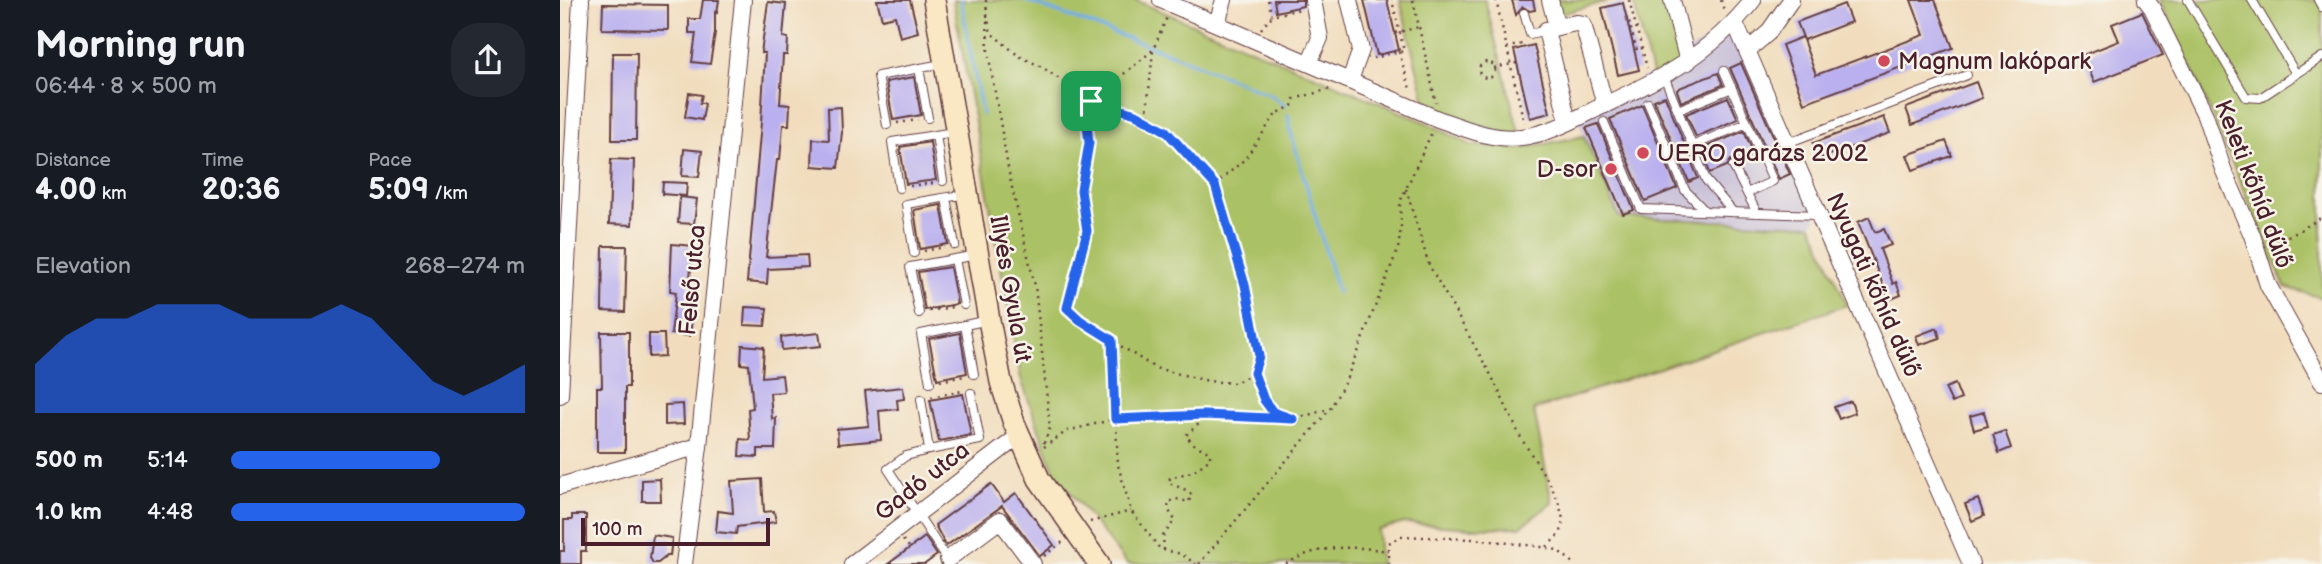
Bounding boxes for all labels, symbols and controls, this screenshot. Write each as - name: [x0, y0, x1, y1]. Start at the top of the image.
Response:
- text: Morning run: [35, 23, 246, 68]
- button: share: [451, 23, 525, 97]
- place label: Magnum lakópark: [1898, 47, 2091, 76]
- marker: Magnum lakópark: [1876, 53, 1892, 69]
- pin: [1061, 71, 1121, 131]
- text: 06:44 · 8 × 500 m: [35, 72, 217, 100]
- icon: arrive: [1072, 82, 1110, 120]
- street label: Keleti kőhíd dűlő: [2208, 96, 2299, 273]
- place label: UERO garázs 2002: [1657, 139, 1868, 168]
- marker: UERO garázs 2002: [1635, 145, 1651, 161]
- text: Distance: [35, 149, 111, 172]
- text: Time: [202, 149, 244, 172]
- text: Pace: [368, 149, 412, 172]
- place label: D-sor: [1537, 155, 1597, 184]
- marker: D-sor: [1603, 161, 1619, 177]
- text: 4.00: [35, 172, 97, 208]
- text: 20:36: [202, 172, 281, 208]
- text: 5:09: [368, 172, 429, 208]
- text: km: [97, 182, 127, 205]
- text: /km: [429, 182, 468, 205]
- street label: Nyugati kőhíd dűlő: [1820, 188, 1927, 382]
- street label: Illyés Gyula út: [983, 213, 1038, 366]
- street label: Felső utca: [673, 223, 712, 337]
- text: Elevation: [35, 252, 131, 280]
- text: 268–274 m: [405, 252, 525, 280]
- street label: Gadó utca: [869, 436, 975, 527]
- text: 500 m: [35, 446, 103, 474]
- text: 5:14: [147, 446, 188, 474]
- text: 1.0 km: [35, 498, 102, 526]
- text: 4:48: [147, 498, 193, 526]
- scale bar: [581, 515, 770, 547]
- text: 100 m: [592, 518, 643, 541]

